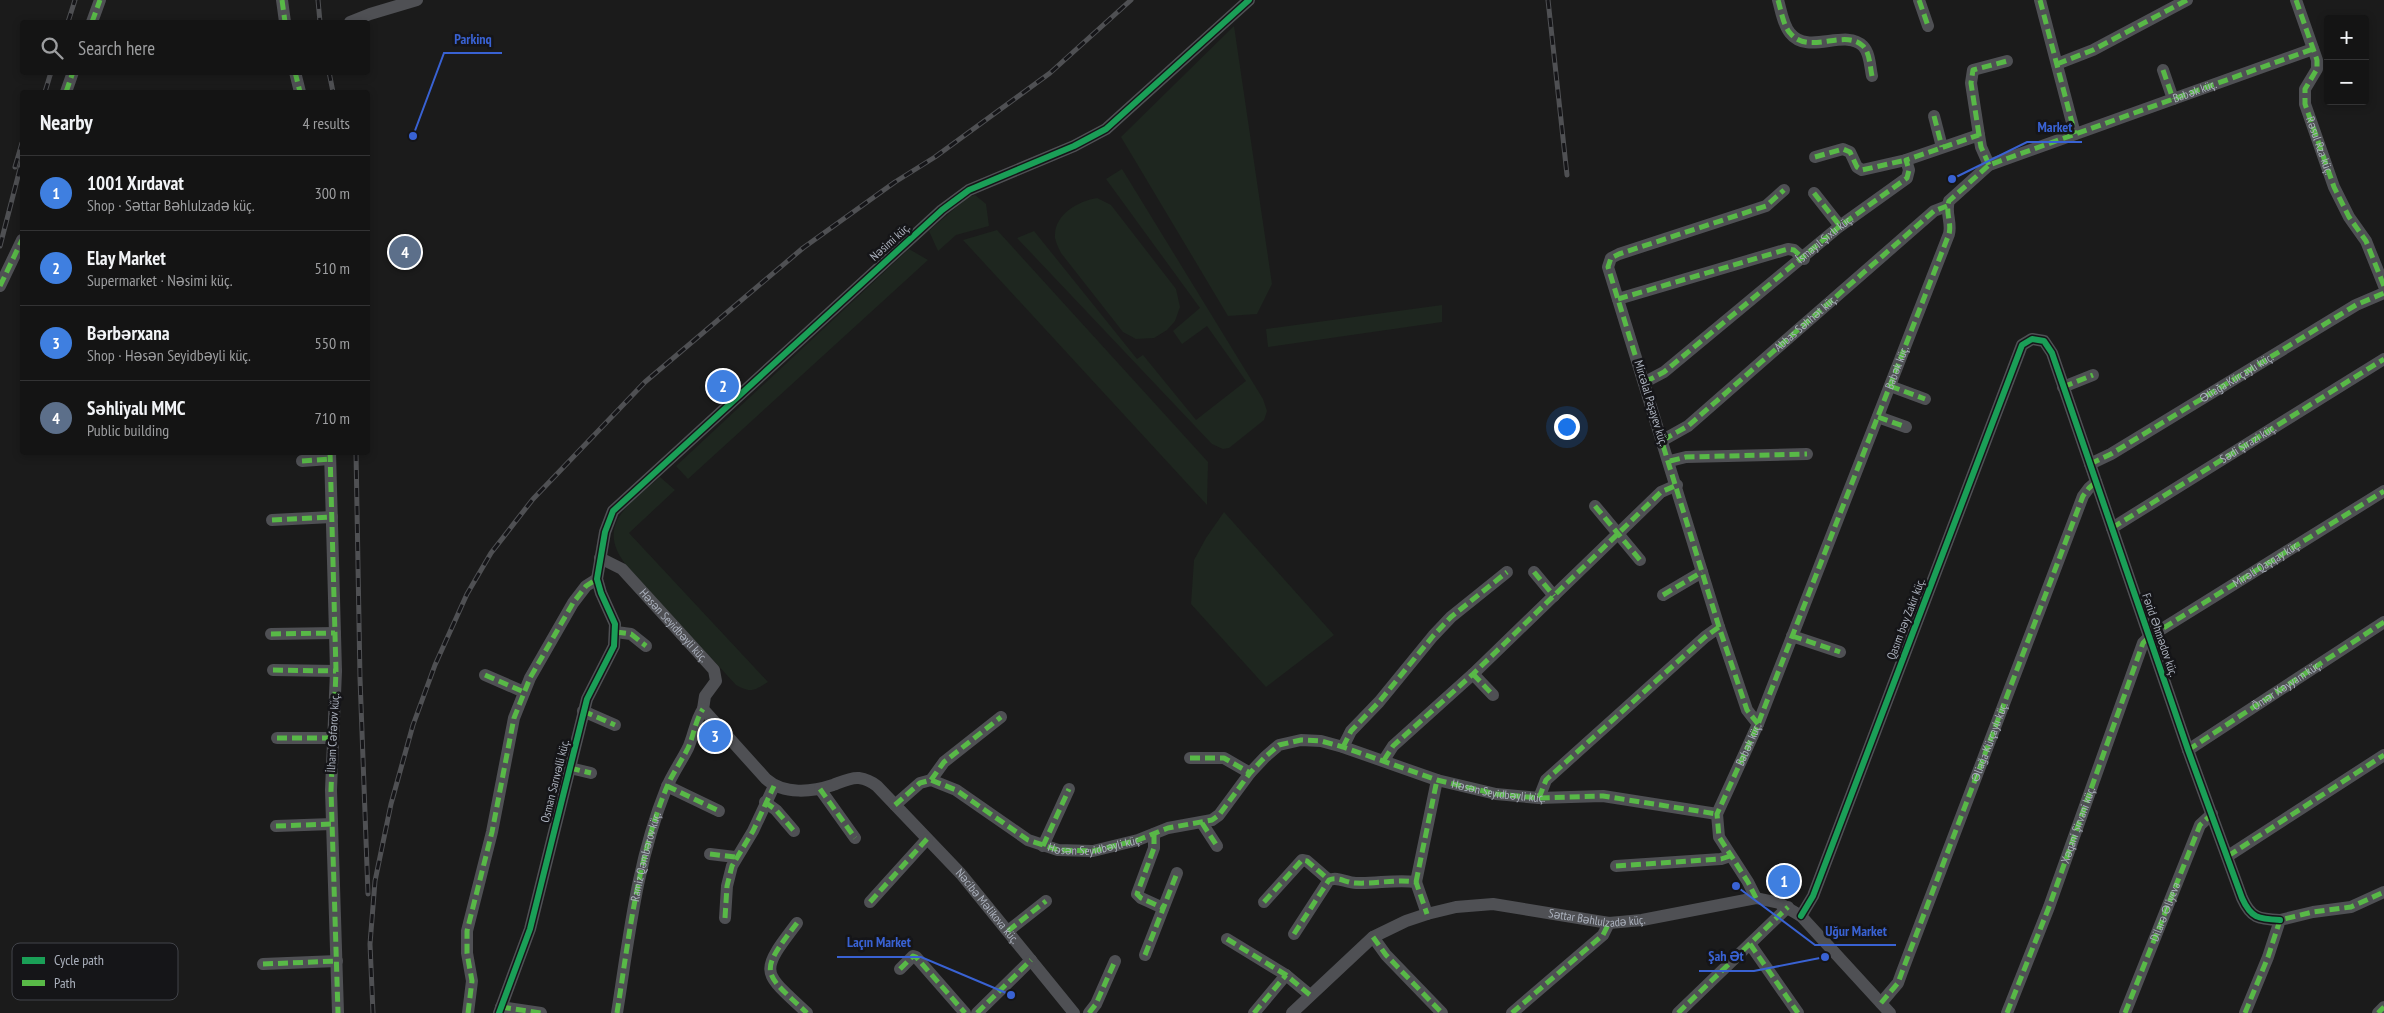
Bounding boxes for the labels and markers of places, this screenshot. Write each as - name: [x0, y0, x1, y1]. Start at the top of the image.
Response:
- callout: Parkinq: [444, 24, 502, 53]
- callout: Market: [2027, 113, 2082, 142]
- pin: 4: [389, 233, 421, 271]
- pin: 2: [707, 367, 739, 405]
- pin: 3: [699, 717, 731, 755]
- pin: 1: [1768, 862, 1800, 900]
- callout: Uğur Market: [1815, 916, 1896, 945]
- callout: Laçın Market: [837, 928, 921, 957]
- callout: Şah Ət: [1699, 942, 1754, 971]

